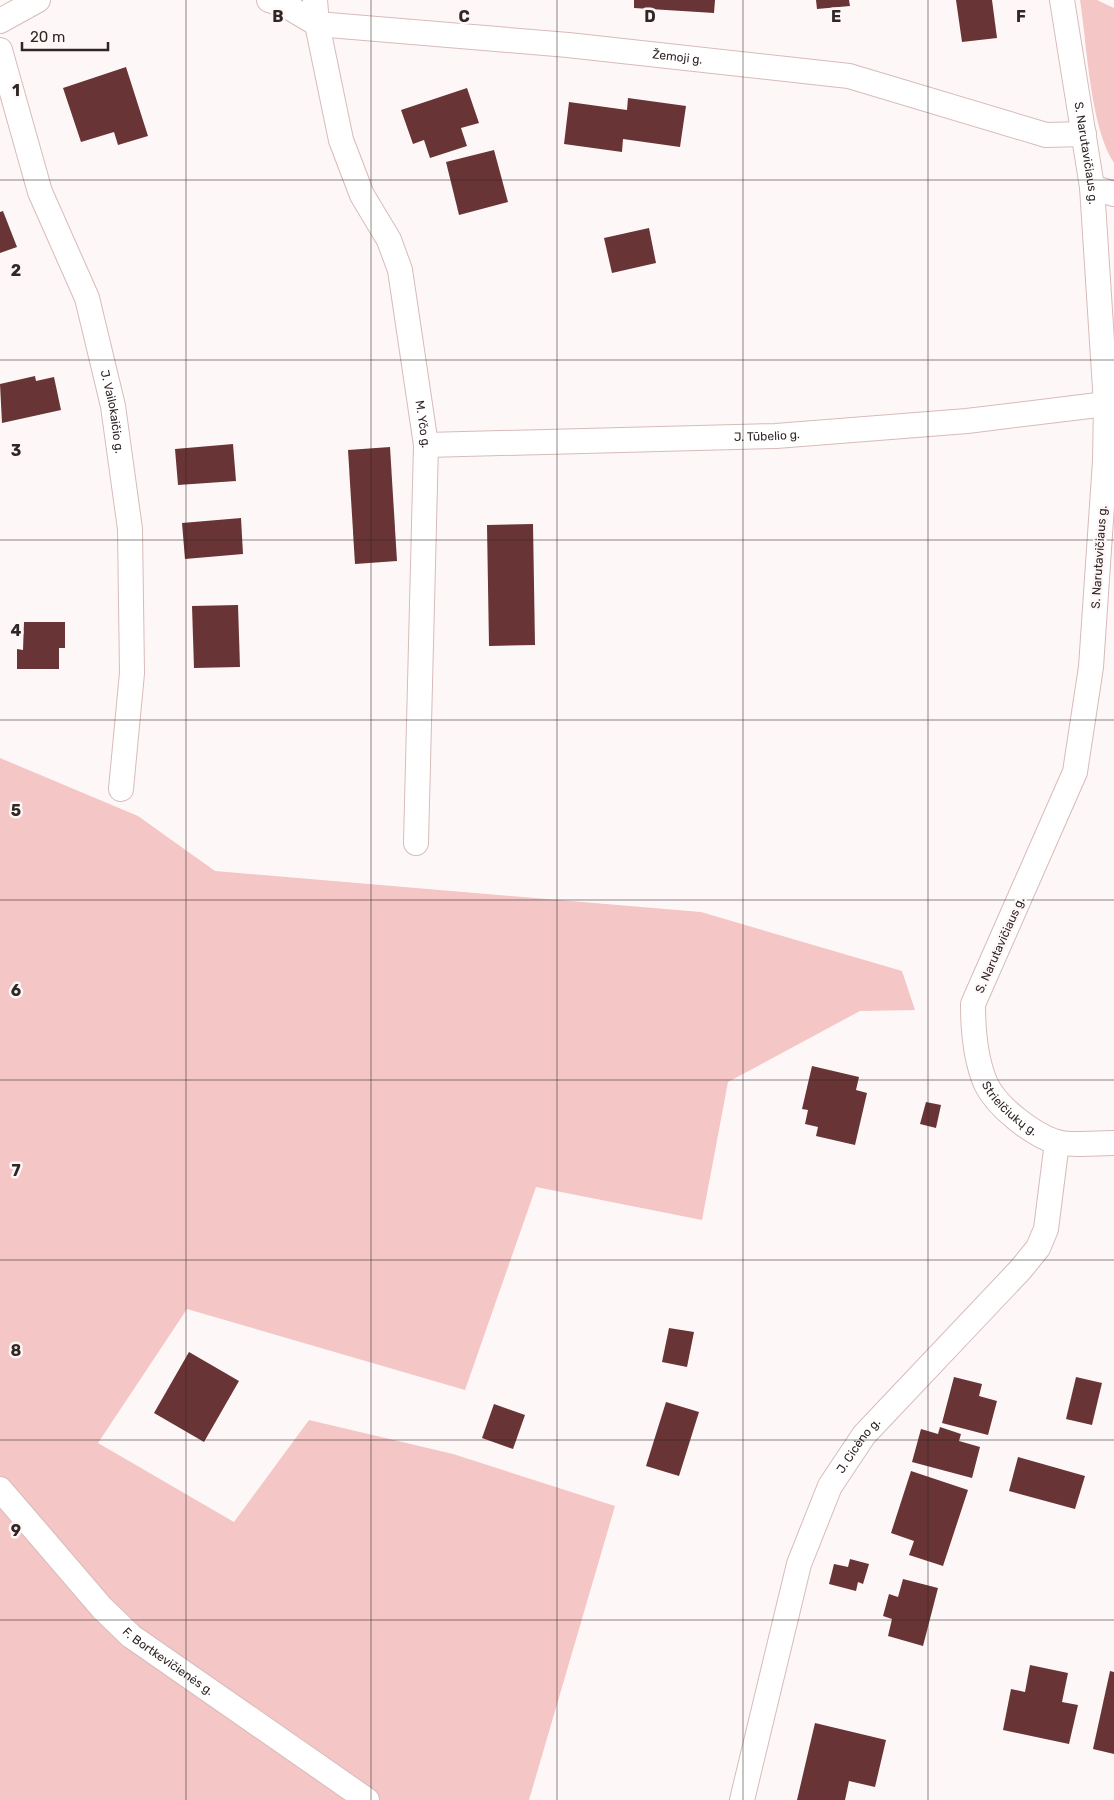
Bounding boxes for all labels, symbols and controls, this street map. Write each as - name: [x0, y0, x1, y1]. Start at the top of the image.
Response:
- text: B: [272, 7, 284, 26]
- text: C: [458, 7, 470, 26]
- text: D: [644, 7, 656, 26]
- text: E: [831, 7, 841, 26]
- text: F: [1016, 7, 1026, 26]
- scale bar: [22, 20, 109, 52]
- text: 20 m: [30, 28, 65, 46]
- street label: Žemoji g.: [652, 47, 703, 67]
- text: 1: [12, 81, 20, 100]
- street label: S. Narutavičiaus g.: [1071, 101, 1100, 205]
- text: 2: [11, 261, 21, 280]
- street label: J. Vailokaičio g.: [98, 368, 126, 454]
- street label: M. Yčo g.: [412, 399, 433, 449]
- street label: J. Tūbelio g.: [734, 427, 800, 444]
- text: 3: [11, 441, 21, 460]
- street label: S. Narutavičiaus g.: [1088, 505, 1110, 609]
- text: 4: [11, 621, 22, 640]
- text: 5: [11, 801, 21, 820]
- street label: S. Narutavičiaus g.: [973, 895, 1027, 995]
- text: 6: [11, 981, 21, 1000]
- street label: Strielčiukų g.: [979, 1079, 1040, 1139]
- text: 7: [11, 1161, 21, 1180]
- text: 8: [11, 1341, 22, 1360]
- street label: J. Cicėno g.: [833, 1415, 883, 1476]
- text: 9: [11, 1521, 21, 1540]
- street label: F. Bortkevičienės g.: [120, 1625, 216, 1698]

